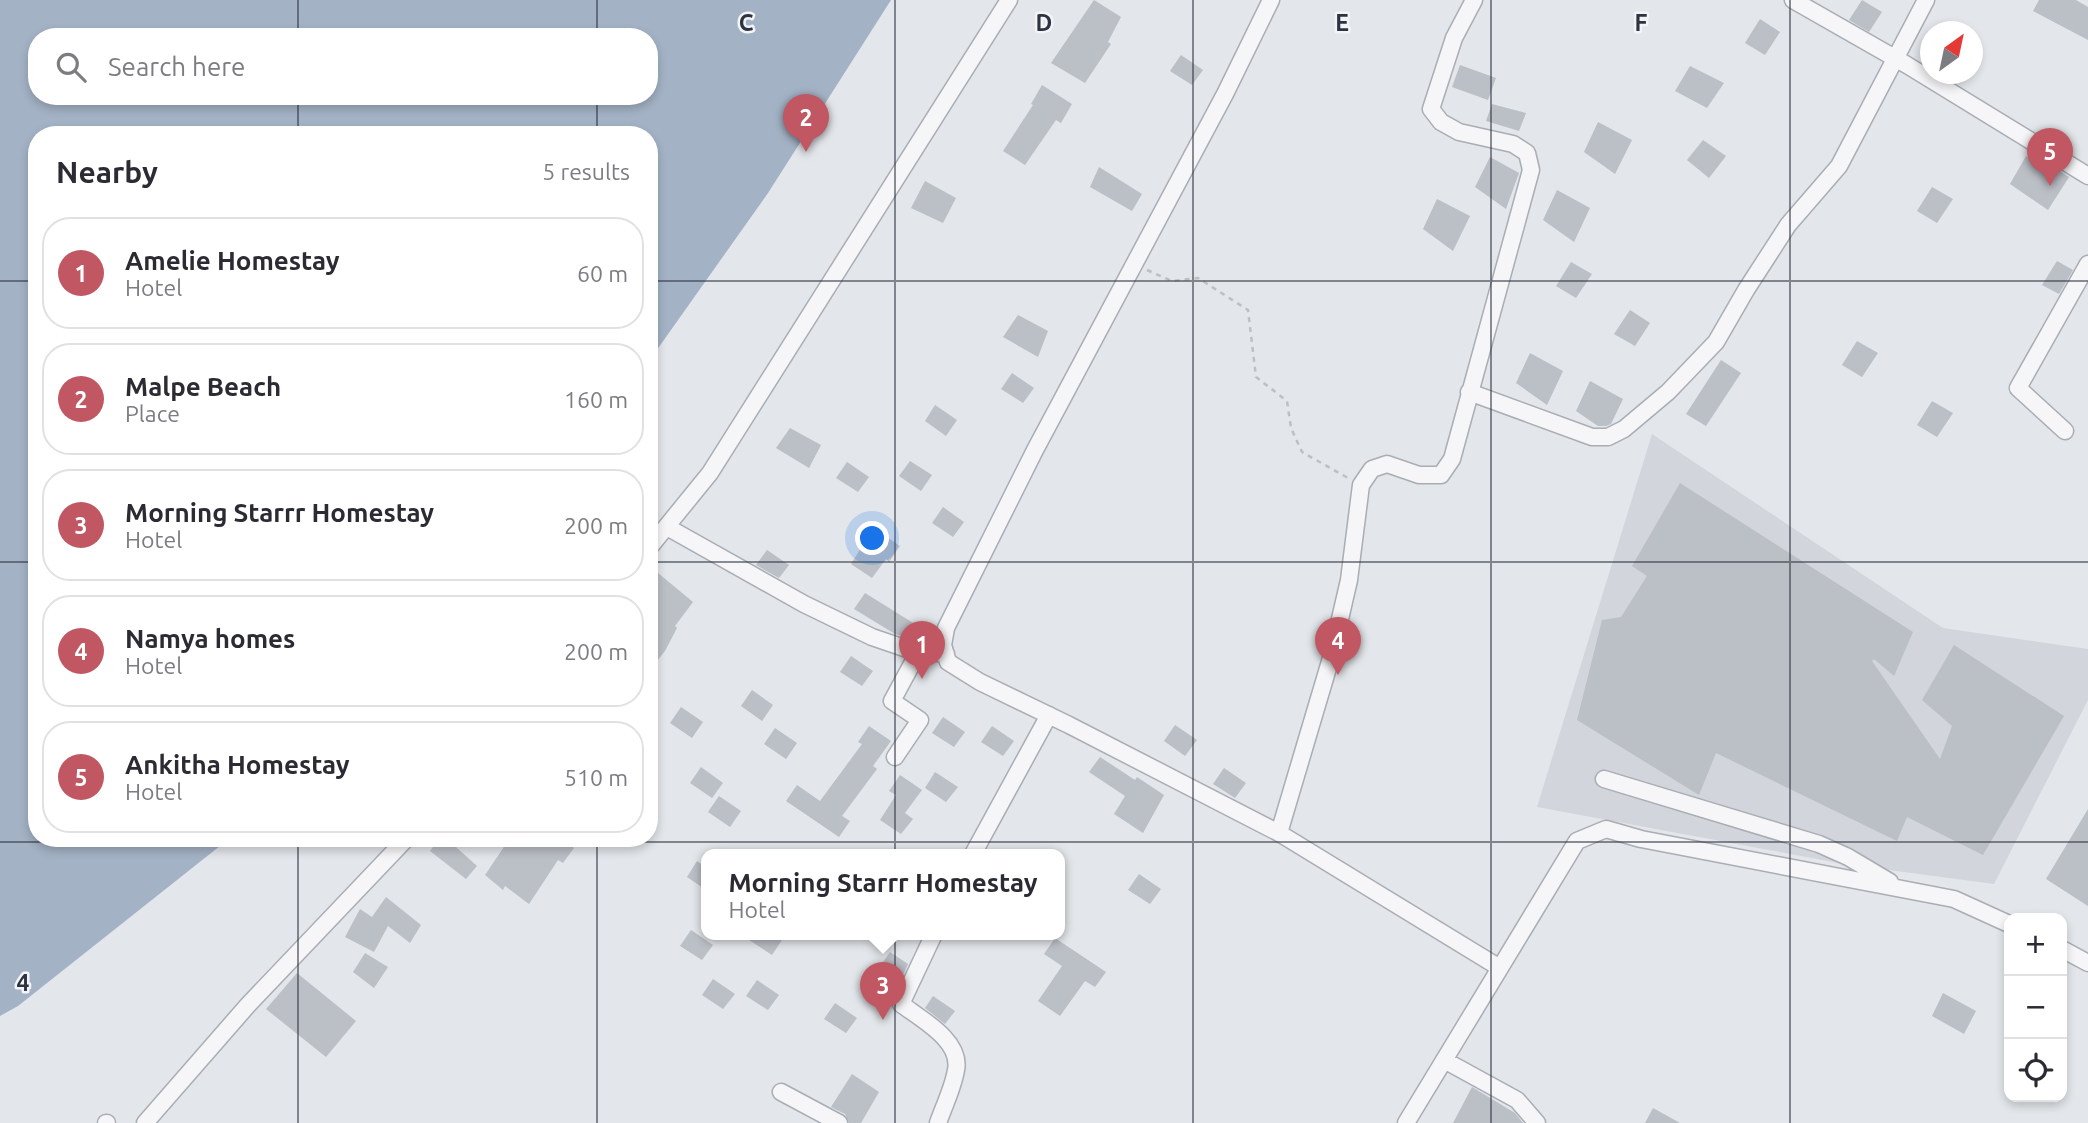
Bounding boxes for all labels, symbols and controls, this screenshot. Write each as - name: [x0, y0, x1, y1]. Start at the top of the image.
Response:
- text: C: [739, 10, 754, 35]
- text: D: [1036, 10, 1052, 35]
- text: E: [1335, 10, 1349, 35]
- text: F: [1635, 10, 1648, 35]
- north arrow: [1920, 21, 1983, 84]
- search box: [28, 28, 658, 105]
- icon: search: [52, 48, 90, 86]
- text: Search here: [108, 52, 245, 81]
- pin: 2: [783, 94, 829, 152]
- pin: 5: [2027, 128, 2073, 186]
- text: Nearby: [56, 155, 158, 189]
- text: 5 results: [542, 159, 630, 184]
- text: Amelie Homestay: [125, 246, 340, 275]
- text: 1: [75, 261, 87, 286]
- text: 60 m: [577, 261, 628, 286]
- text: Hotel: [125, 275, 182, 300]
- text: Malpe Beach: [125, 372, 281, 401]
- text: 2: [75, 387, 87, 412]
- text: 160 m: [564, 387, 628, 412]
- text: Place: [125, 401, 180, 426]
- text: Morning Starrr Homestay: [125, 498, 434, 527]
- text: 3: [75, 513, 87, 538]
- text: 200 m: [564, 513, 628, 538]
- your location: [855, 521, 889, 555]
- text: Hotel: [125, 527, 182, 552]
- pin: 4: [1315, 617, 1361, 675]
- pin: 1: [899, 621, 945, 679]
- text: Namya homes: [125, 624, 295, 653]
- text: 4: [75, 639, 87, 664]
- text: 200 m: [564, 639, 628, 664]
- text: Hotel: [125, 653, 182, 678]
- text: Ankitha Homestay: [125, 750, 350, 779]
- text: 5: [75, 765, 87, 790]
- text: 510 m: [564, 765, 628, 790]
- text: Hotel: [125, 779, 182, 804]
- popup: [701, 849, 1065, 940]
- text: Morning Starrr Homestay: [728, 868, 1038, 897]
- text: Hotel: [728, 897, 786, 922]
- map controls: [2004, 913, 2067, 1102]
- button: +: [2004, 913, 2067, 976]
- pin: 3: [860, 962, 906, 1020]
- text: 4: [17, 970, 30, 995]
- button: −: [2004, 976, 2067, 1039]
- button: locate: [2004, 1039, 2067, 1102]

